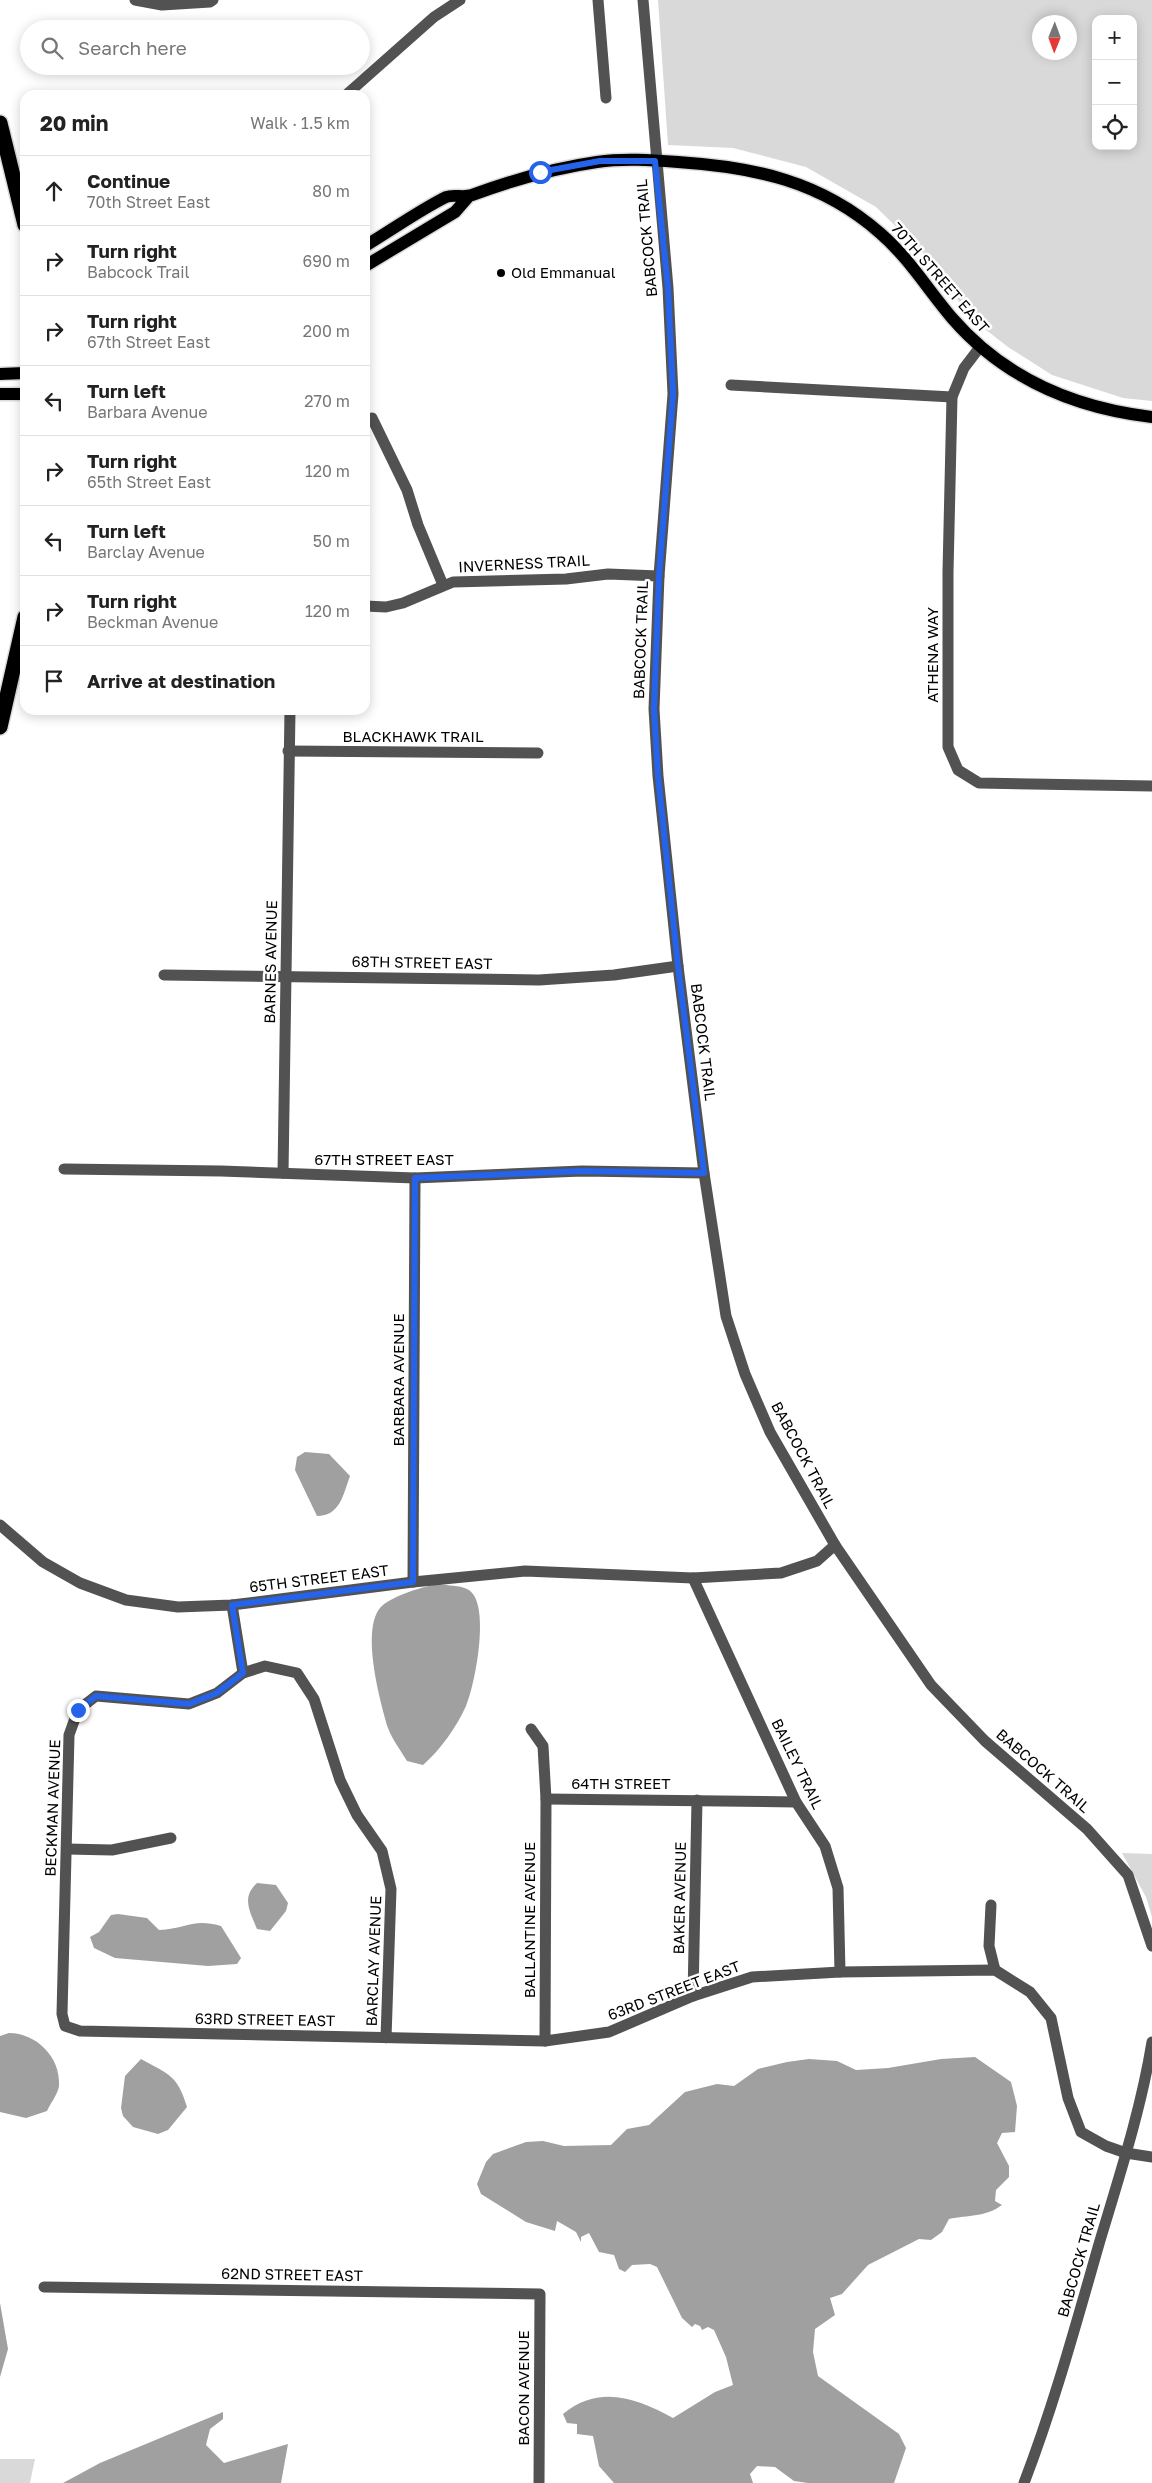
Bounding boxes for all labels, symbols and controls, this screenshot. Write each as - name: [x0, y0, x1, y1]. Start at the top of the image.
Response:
- north arrow: [1032, 15, 1077, 60]
- map controls: [1092, 15, 1137, 150]
- button: +: [1092, 15, 1137, 60]
- search box: [20, 20, 370, 75]
- icon: search: [38, 34, 66, 62]
- text: Search here: [78, 36, 187, 59]
- button: −: [1092, 60, 1137, 105]
- button: locate: [1092, 105, 1137, 150]
- text: 20 min: [40, 110, 109, 136]
- text: Walk · 1.5 km: [250, 113, 350, 133]
- route start: [529, 161, 552, 184]
- text: Continue: [87, 169, 170, 192]
- icon: ahead: [40, 177, 68, 205]
- street label: BABCOCK TRAIL: [632, 178, 660, 298]
- text: 80 m: [312, 181, 350, 201]
- text: 70th Street East: [87, 192, 211, 212]
- street label: 70TH STREET EAST: [888, 219, 993, 336]
- text: Turn right: [87, 239, 177, 262]
- icon: right: [40, 247, 68, 275]
- text: 690 m: [303, 251, 350, 271]
- text: Babcock Trail: [87, 262, 190, 282]
- place label: Old Emmanual: [511, 263, 616, 281]
- marker: Old Emmanual: [495, 267, 507, 279]
- text: Turn right: [87, 309, 177, 332]
- icon: right: [40, 317, 68, 345]
- text: 200 m: [303, 321, 350, 341]
- text: 67th Street East: [87, 332, 210, 352]
- text: Turn left: [87, 379, 166, 402]
- icon: left: [40, 387, 68, 415]
- text: 270 m: [304, 391, 350, 411]
- text: Barbara Avenue: [87, 402, 207, 422]
- text: Turn right: [87, 449, 177, 472]
- icon: right: [40, 457, 68, 485]
- text: 120 m: [305, 461, 350, 481]
- text: 65th Street East: [87, 472, 211, 492]
- text: Turn left: [87, 519, 166, 542]
- icon: left: [40, 527, 68, 555]
- text: 50 m: [313, 531, 350, 551]
- text: Barclay Avenue: [87, 542, 205, 562]
- street label: INVERNESS TRAIL: [458, 551, 591, 575]
- street label: BABCOCK TRAIL: [629, 580, 651, 699]
- text: Turn right: [87, 589, 177, 612]
- icon: right: [40, 597, 68, 625]
- text: 120 m: [305, 601, 350, 621]
- street label: ATHENA WAY: [923, 607, 941, 703]
- text: Beckman Avenue: [87, 612, 218, 632]
- icon: arrive: [40, 667, 68, 695]
- text: Arrive at destination: [87, 669, 275, 692]
- street label: BLACKHAWK TRAIL: [342, 727, 484, 745]
- street label: BARNES AVENUE: [260, 900, 280, 1024]
- street label: 68TH STREET EAST: [351, 952, 493, 972]
- street label: BABCOCK TRAIL: [688, 982, 720, 1102]
- street label: 67TH STREET EAST: [314, 1150, 454, 1168]
- street label: BARBARA AVENUE: [389, 1313, 407, 1447]
- street label: BABCOCK TRAIL: [768, 1398, 840, 1511]
- street label: 65TH STREET EAST: [248, 1561, 390, 1596]
- route end: [67, 1699, 90, 1722]
- street label: BAILEY TRAIL: [768, 1715, 828, 1812]
- street label: BABCOCK TRAIL: [993, 1725, 1094, 1816]
- street label: BECKMAN AVENUE: [41, 1739, 63, 1877]
- street label: 64TH STREET: [571, 1774, 671, 1792]
- street label: BALLANTINE AVENUE: [520, 1842, 538, 1998]
- street label: BAKER AVENUE: [669, 1842, 689, 1954]
- street label: BARCLAY AVENUE: [362, 1895, 384, 2026]
- street label: 63RD STREET EAST: [605, 1956, 742, 2024]
- street label: 63RD STREET EAST: [195, 2009, 335, 2029]
- street label: BABCOCK TRAIL: [1053, 2200, 1103, 2319]
- street label: 62ND STREET EAST: [221, 2264, 363, 2284]
- street label: BACON AVENUE: [514, 2330, 532, 2446]

